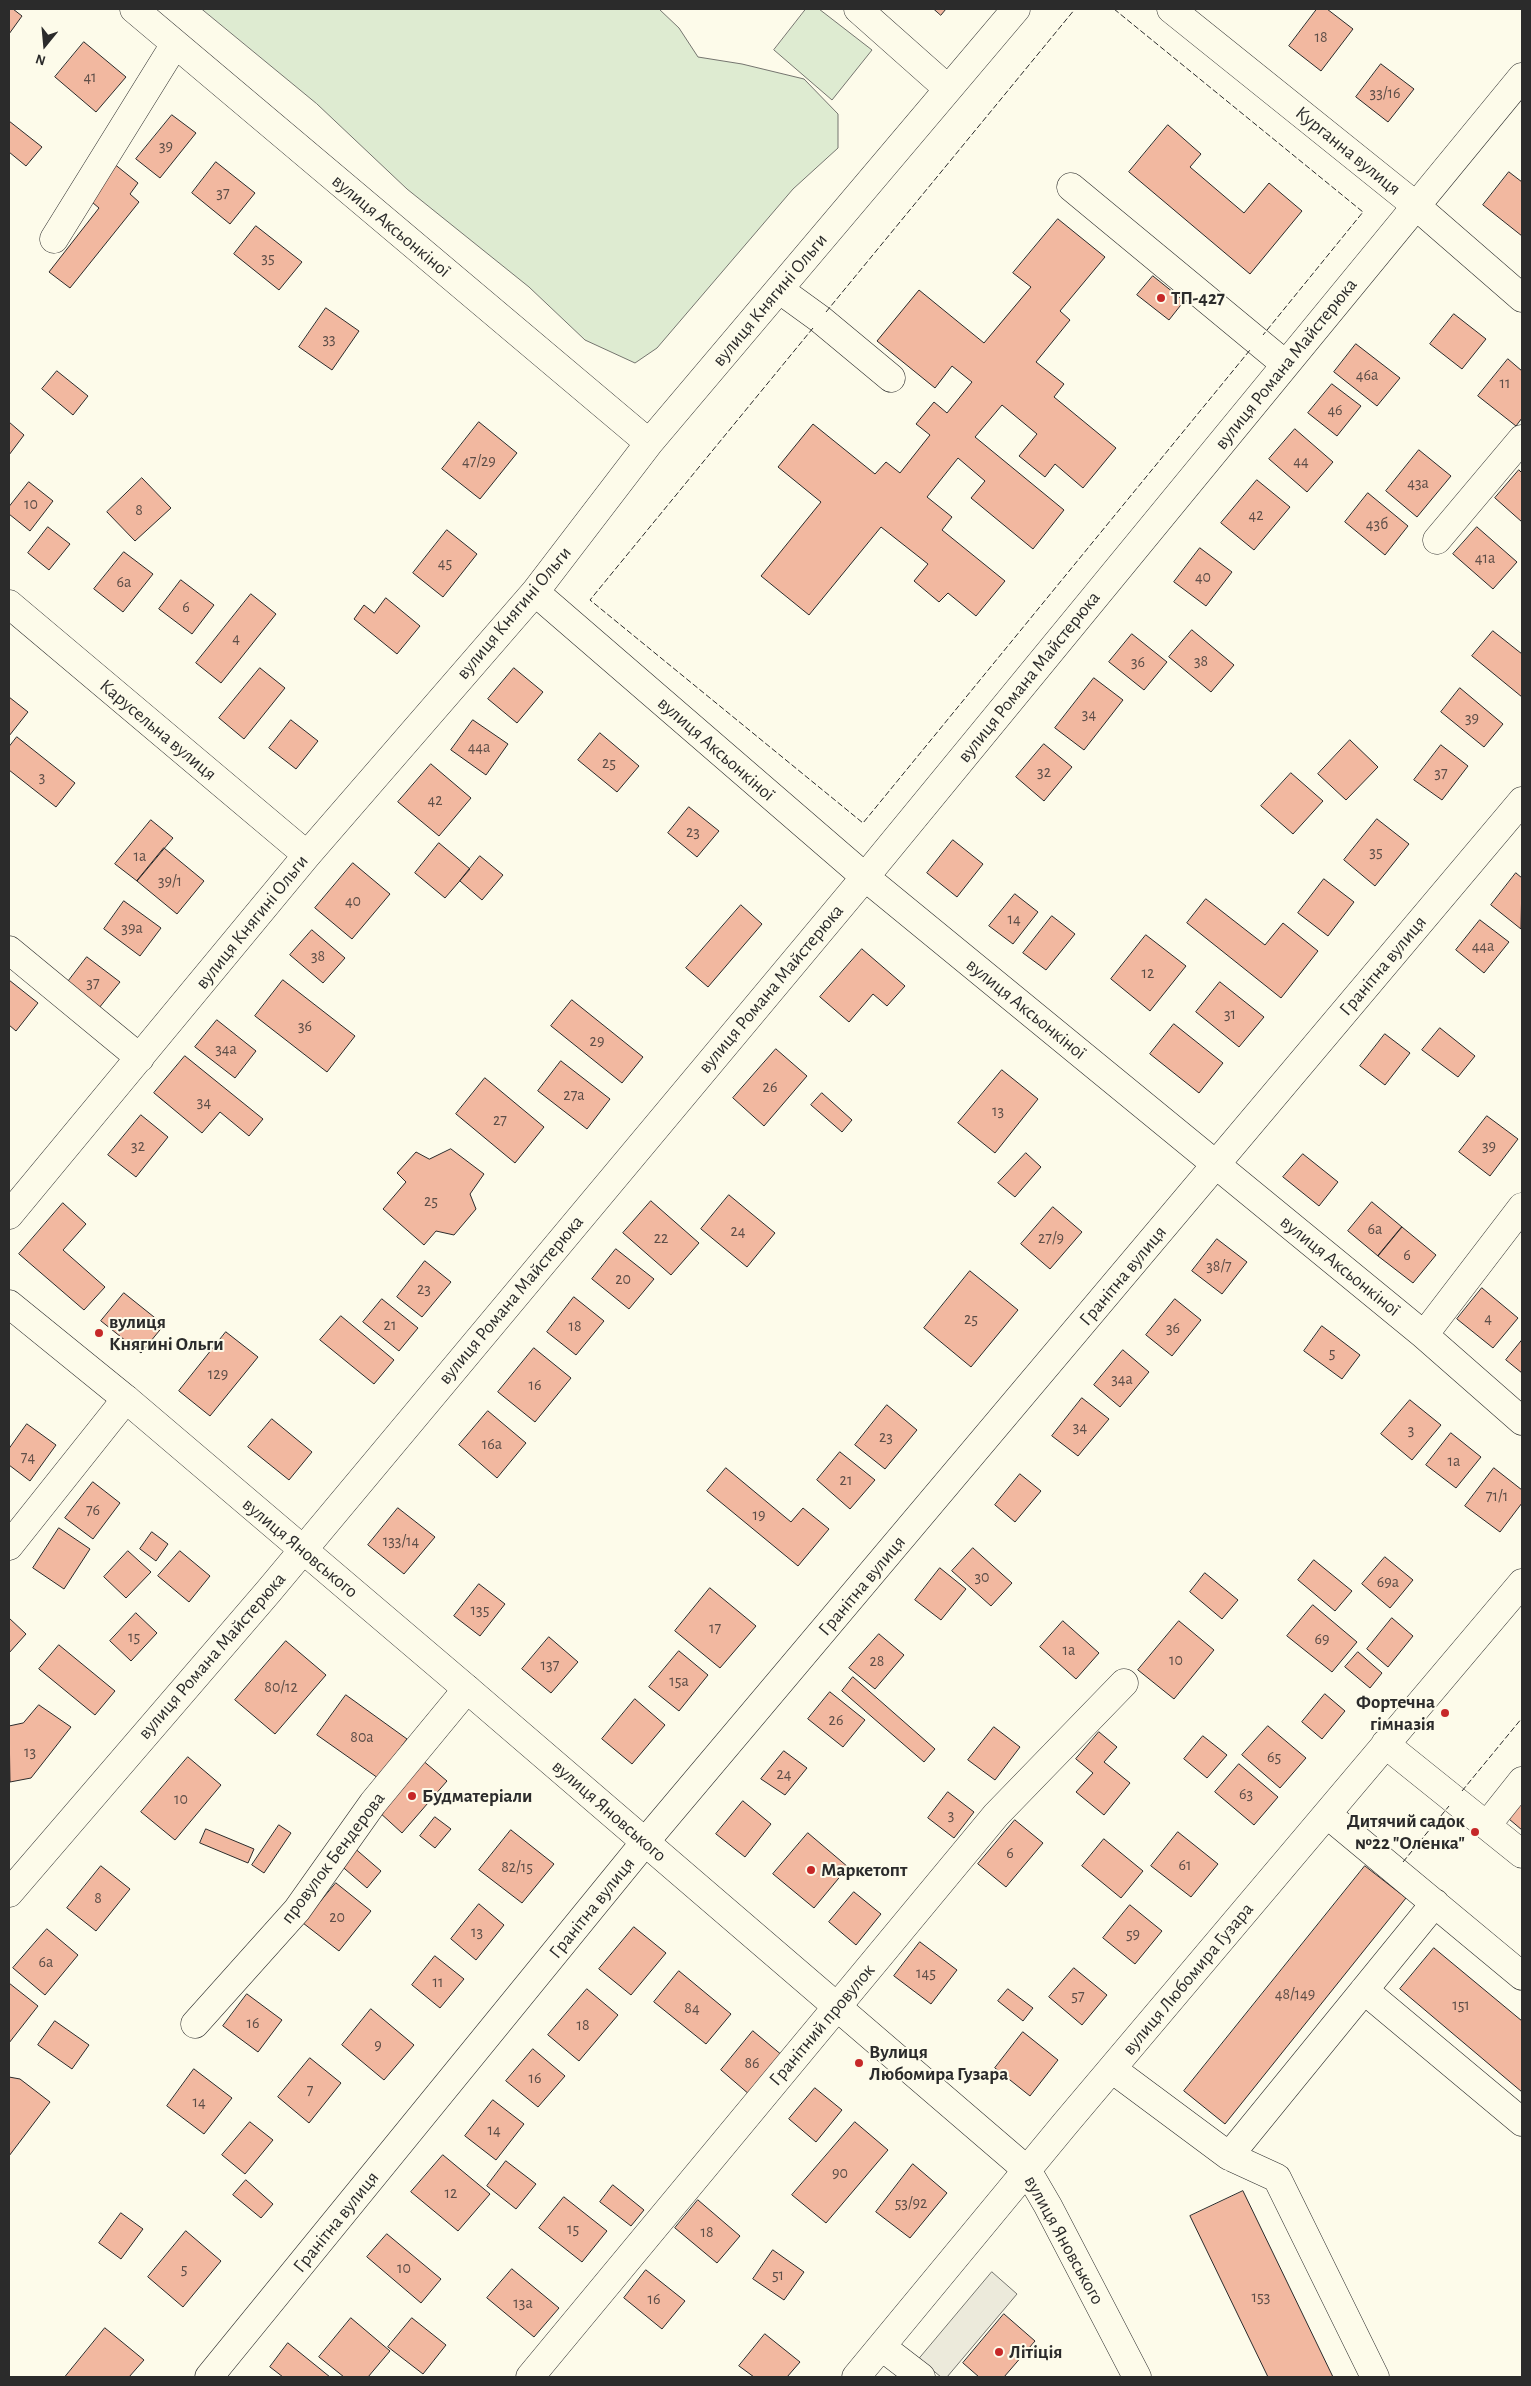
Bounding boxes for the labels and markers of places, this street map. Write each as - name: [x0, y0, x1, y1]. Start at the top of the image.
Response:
- place label: ТП-427: [1171, 287, 1225, 309]
- marker: ТП-427: [1155, 292, 1167, 304]
- place label: вулиця Княгині Ольги: [109, 1311, 224, 1355]
- marker: вулиця Княгині Ольги: [93, 1327, 105, 1339]
- place label: Фортечна гімназія: [1356, 1691, 1435, 1735]
- marker: Фортечна гімназія: [1439, 1707, 1451, 1719]
- place label: Будматеріали: [422, 1785, 533, 1807]
- marker: Будматеріали: [406, 1790, 418, 1802]
- place label: Дитячий садок №22 "Оленка": [1347, 1810, 1465, 1854]
- marker: Дитячий садок №22 "Оленка": [1469, 1826, 1481, 1838]
- place label: Маркетопт: [821, 1859, 907, 1881]
- marker: Маркетопт: [805, 1864, 817, 1876]
- place label: Вулиця Любомира Гузара: [869, 2041, 1008, 2085]
- marker: Вулиця Любомира Гузара: [853, 2057, 865, 2069]
- place label: Літіція: [1009, 2341, 1063, 2363]
- marker: Літіція: [993, 2346, 1005, 2358]

